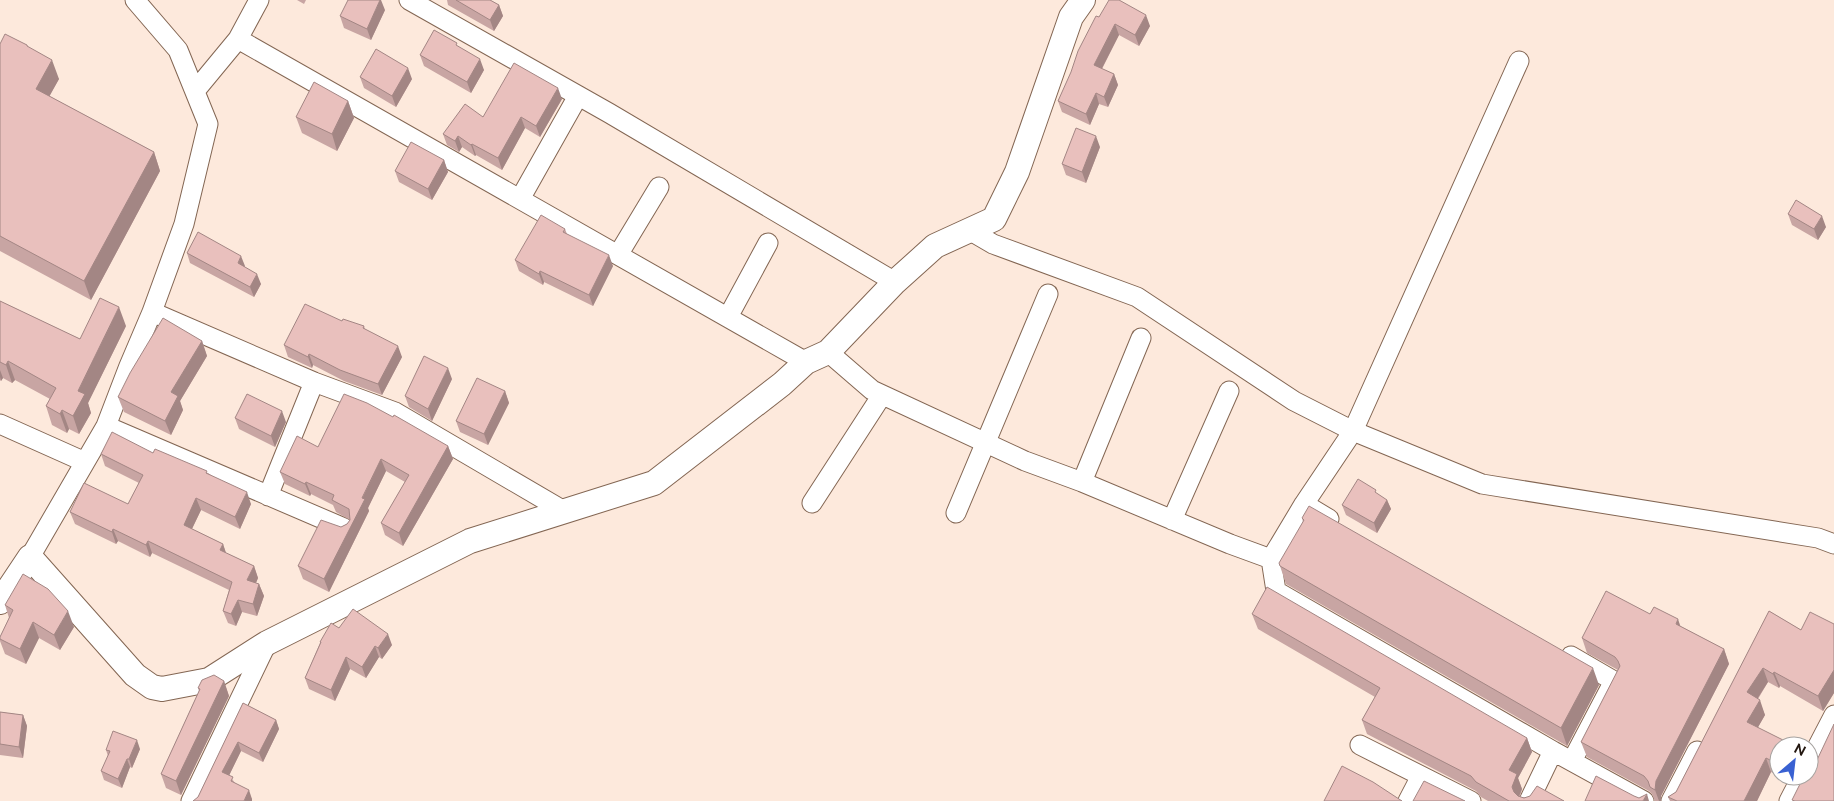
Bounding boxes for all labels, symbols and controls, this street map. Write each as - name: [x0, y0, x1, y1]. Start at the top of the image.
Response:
- north arrow: [1769, 736, 1819, 786]
- text: N: [1792, 740, 1809, 759]

